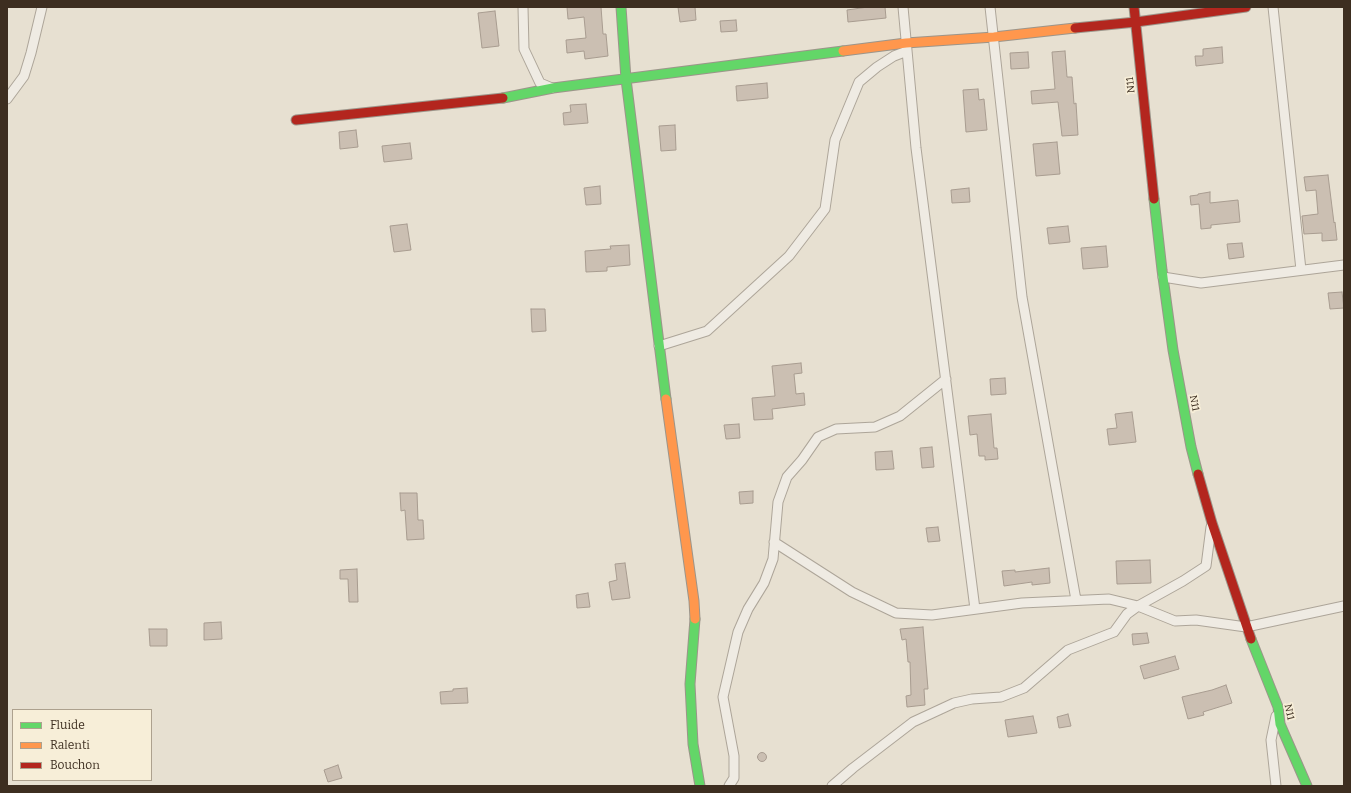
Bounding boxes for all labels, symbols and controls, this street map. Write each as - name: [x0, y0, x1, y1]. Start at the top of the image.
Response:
- street label: N11: [1124, 76, 1138, 94]
- street label: N11: [1187, 394, 1201, 412]
- street label: N11: [1281, 703, 1297, 721]
- legend: [12, 709, 152, 781]
- text: Fluide: [50, 718, 85, 732]
- text: Ralenti: [50, 738, 90, 752]
- text: Bouchon: [50, 758, 100, 772]

